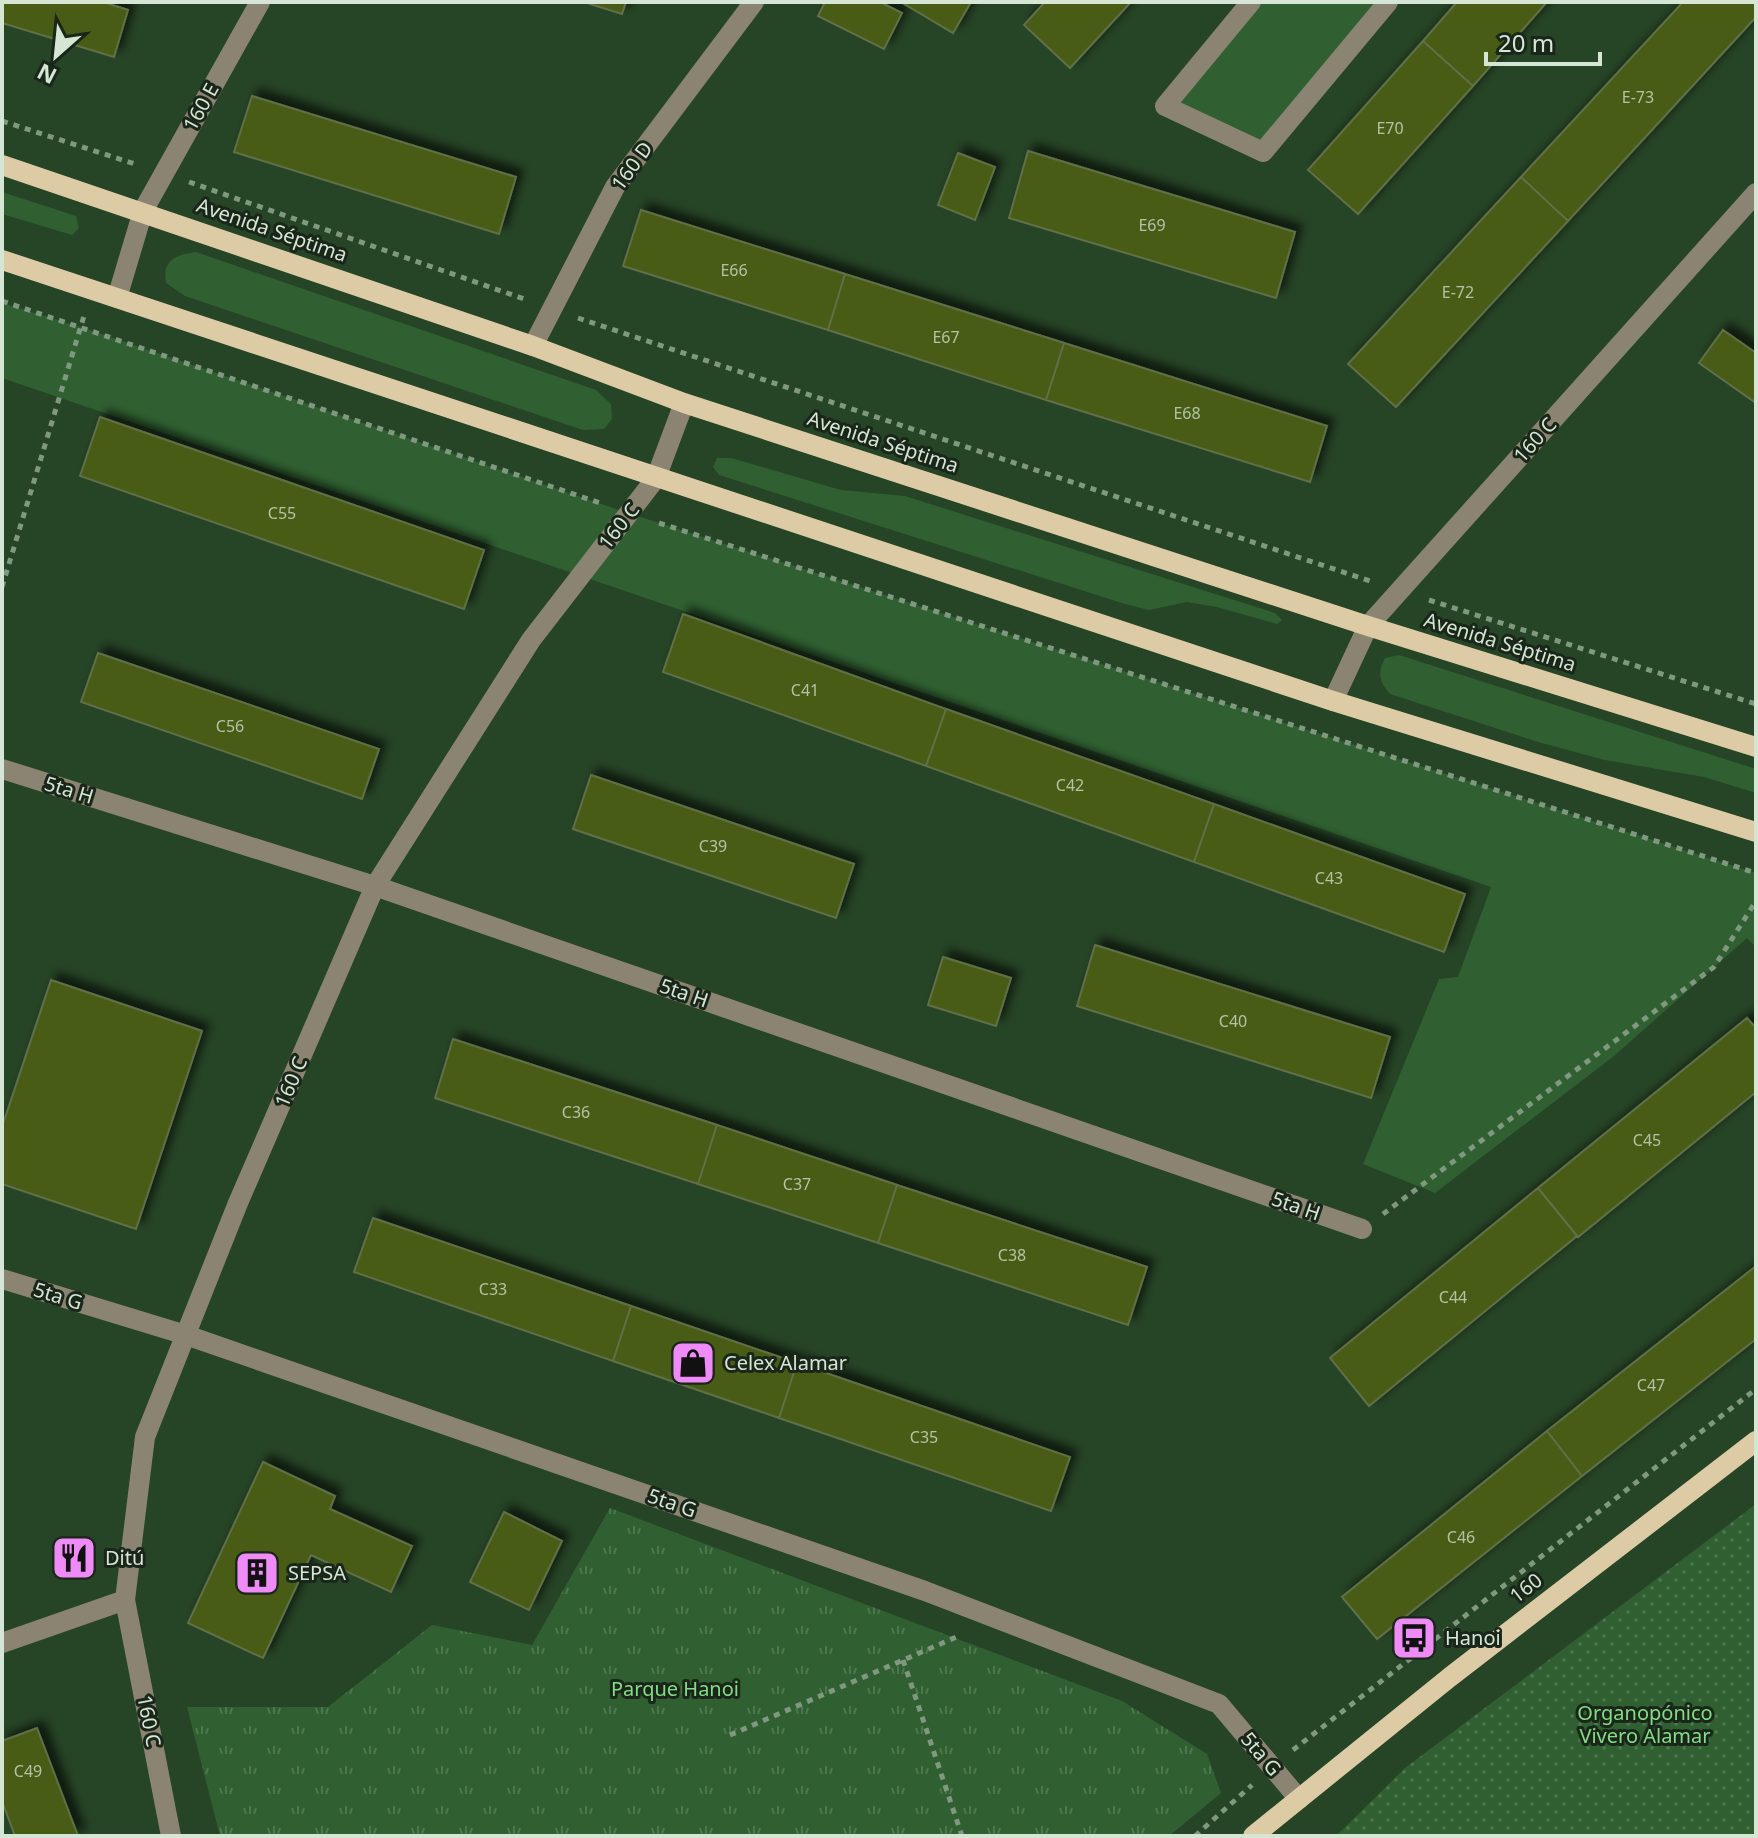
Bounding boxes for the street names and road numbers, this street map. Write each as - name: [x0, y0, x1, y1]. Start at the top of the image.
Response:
- street label: 160 E: [176, 78, 225, 135]
- street label: 160 D: [605, 136, 658, 196]
- street label: Avenida Séptima: [193, 191, 351, 268]
- street label: Avenida Séptima: [804, 404, 962, 479]
- street label: 160 C: [1507, 411, 1562, 468]
- street label: 160 C: [592, 497, 646, 555]
- street label: Avenida Séptima: [1421, 606, 1579, 677]
- street label: 5ta H: [41, 769, 97, 810]
- street label: 5ta H: [656, 972, 712, 1013]
- street label: 160 C: [268, 1052, 313, 1111]
- street label: 5ta H: [1268, 1185, 1324, 1226]
- street label: 5ta G: [30, 1275, 86, 1316]
- street label: 5ta G: [644, 1482, 700, 1523]
- street label: 160: [1504, 1566, 1548, 1609]
- street label: 160 C: [131, 1693, 168, 1749]
- street label: 5ta G: [1235, 1726, 1288, 1781]

